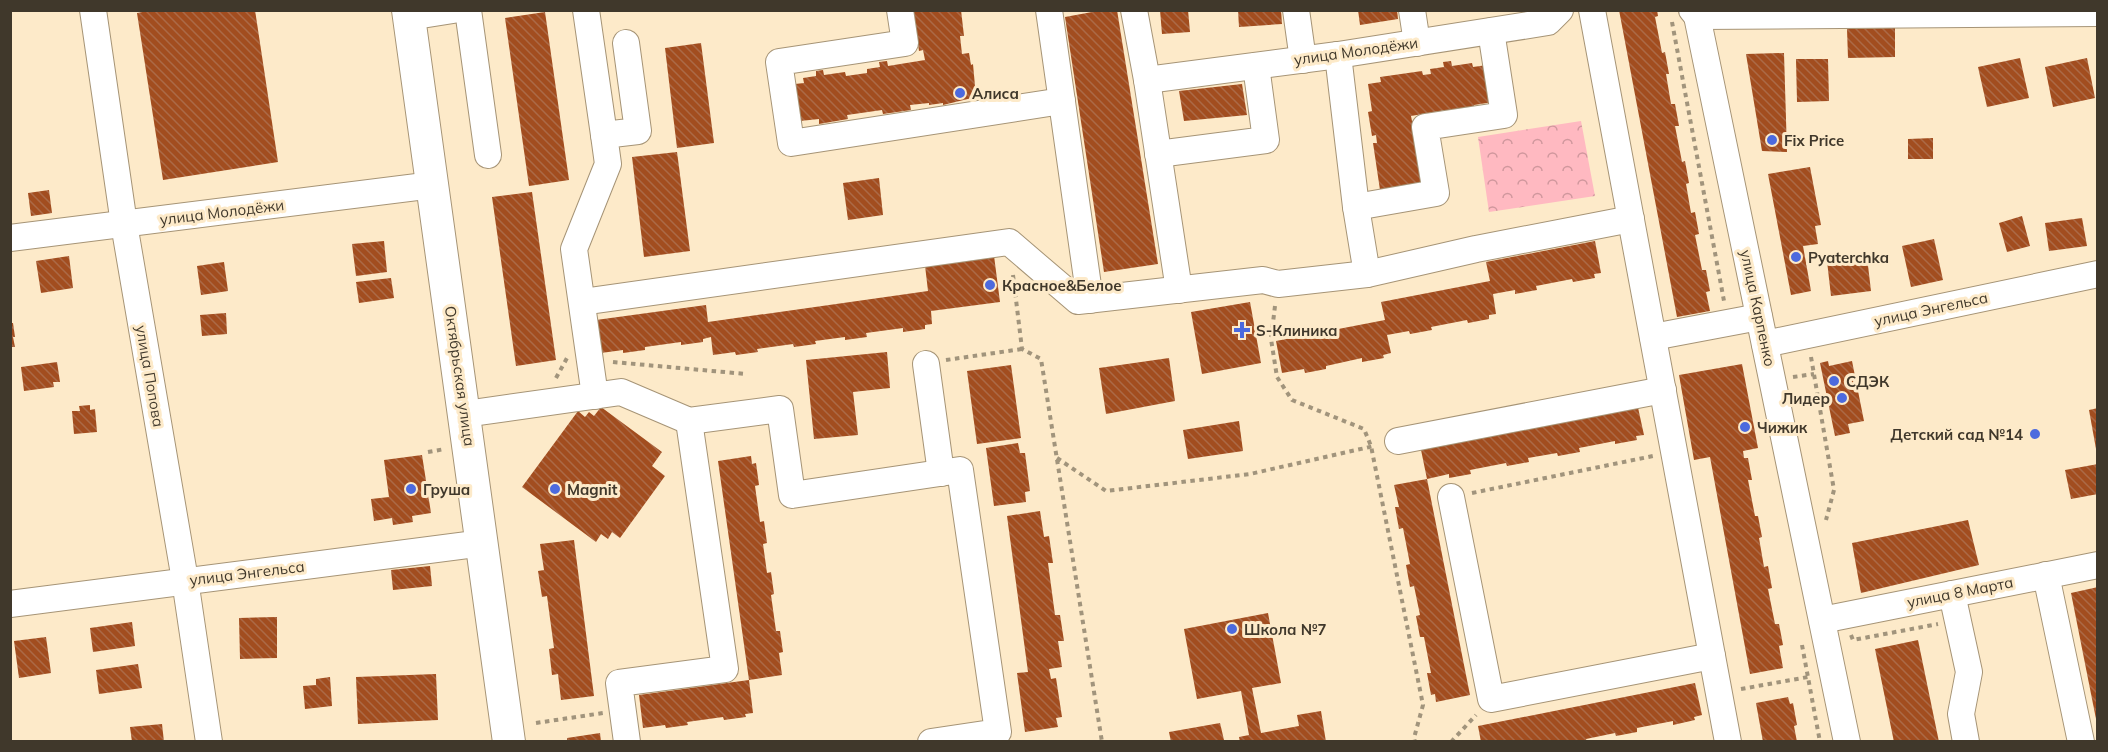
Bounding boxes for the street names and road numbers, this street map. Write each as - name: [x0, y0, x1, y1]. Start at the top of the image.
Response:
- street label: улица Молодёжи: [1293, 33, 1419, 69]
- street label: улица Молодёжи: [159, 195, 285, 229]
- street label: улица Карпенко: [1736, 248, 1780, 368]
- street label: улица Энгельса: [1872, 288, 1990, 330]
- street label: Октябрьская улица: [441, 305, 479, 447]
- street label: улица Попова: [132, 324, 168, 428]
- street label: улица Энгельса: [188, 557, 306, 589]
- street label: улица 8 Марта: [1905, 572, 2015, 612]

